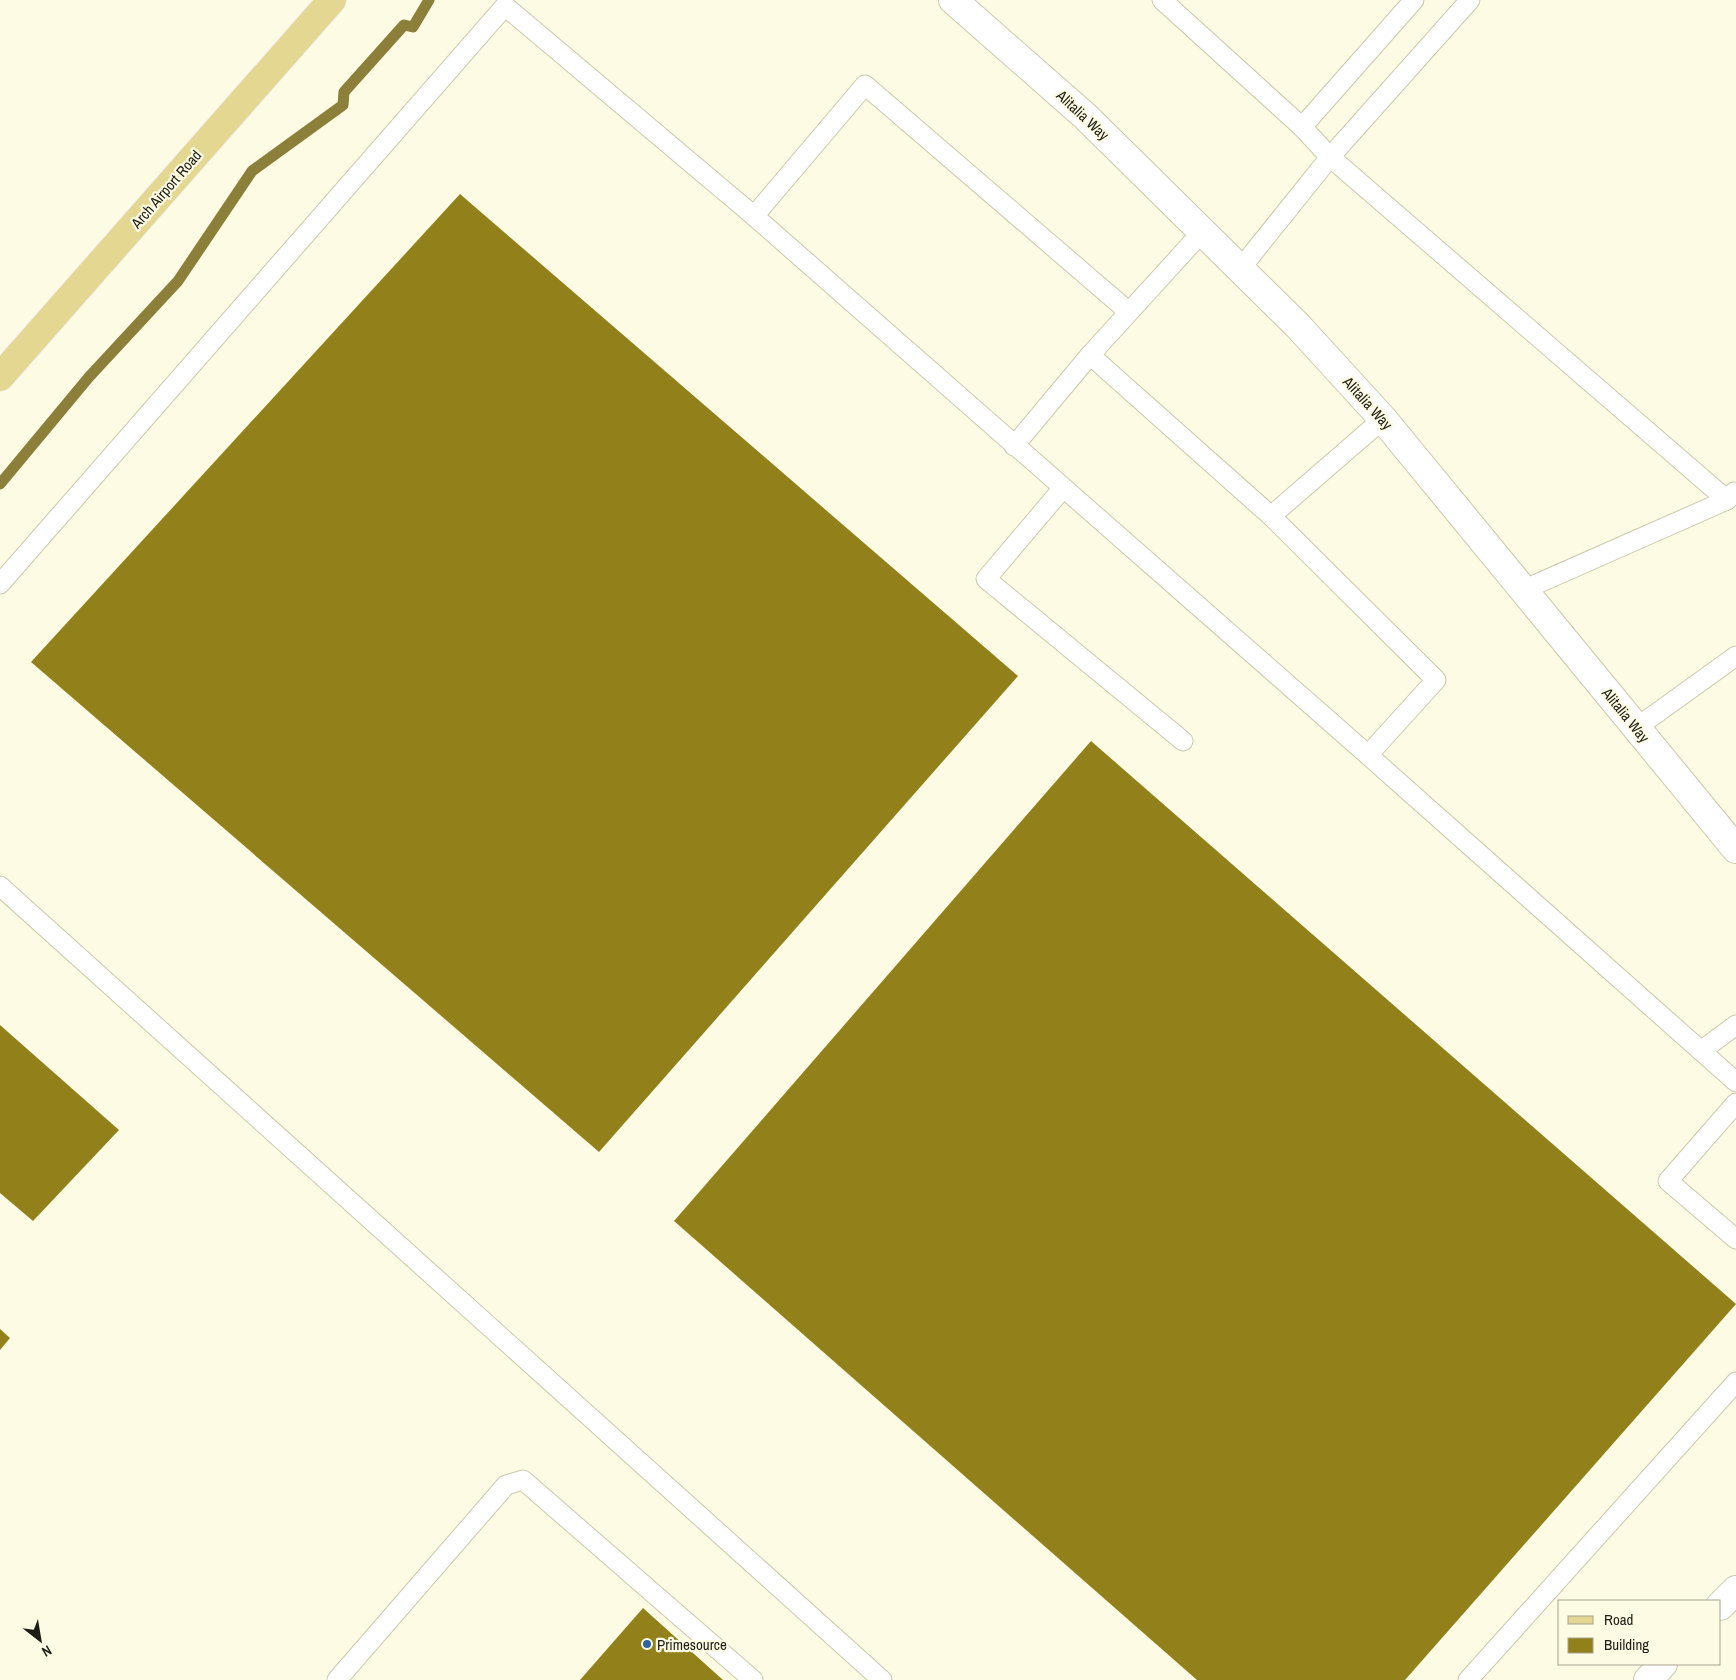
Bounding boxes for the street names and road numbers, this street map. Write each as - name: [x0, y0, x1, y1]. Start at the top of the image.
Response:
- street label: Alitalia Way: [1051, 84, 1115, 145]
- street label: Arch Airport Road: [125, 145, 206, 234]
- street label: Alitalia Way: [1338, 371, 1398, 435]
- street label: Alitalia Way: [1597, 682, 1655, 748]

